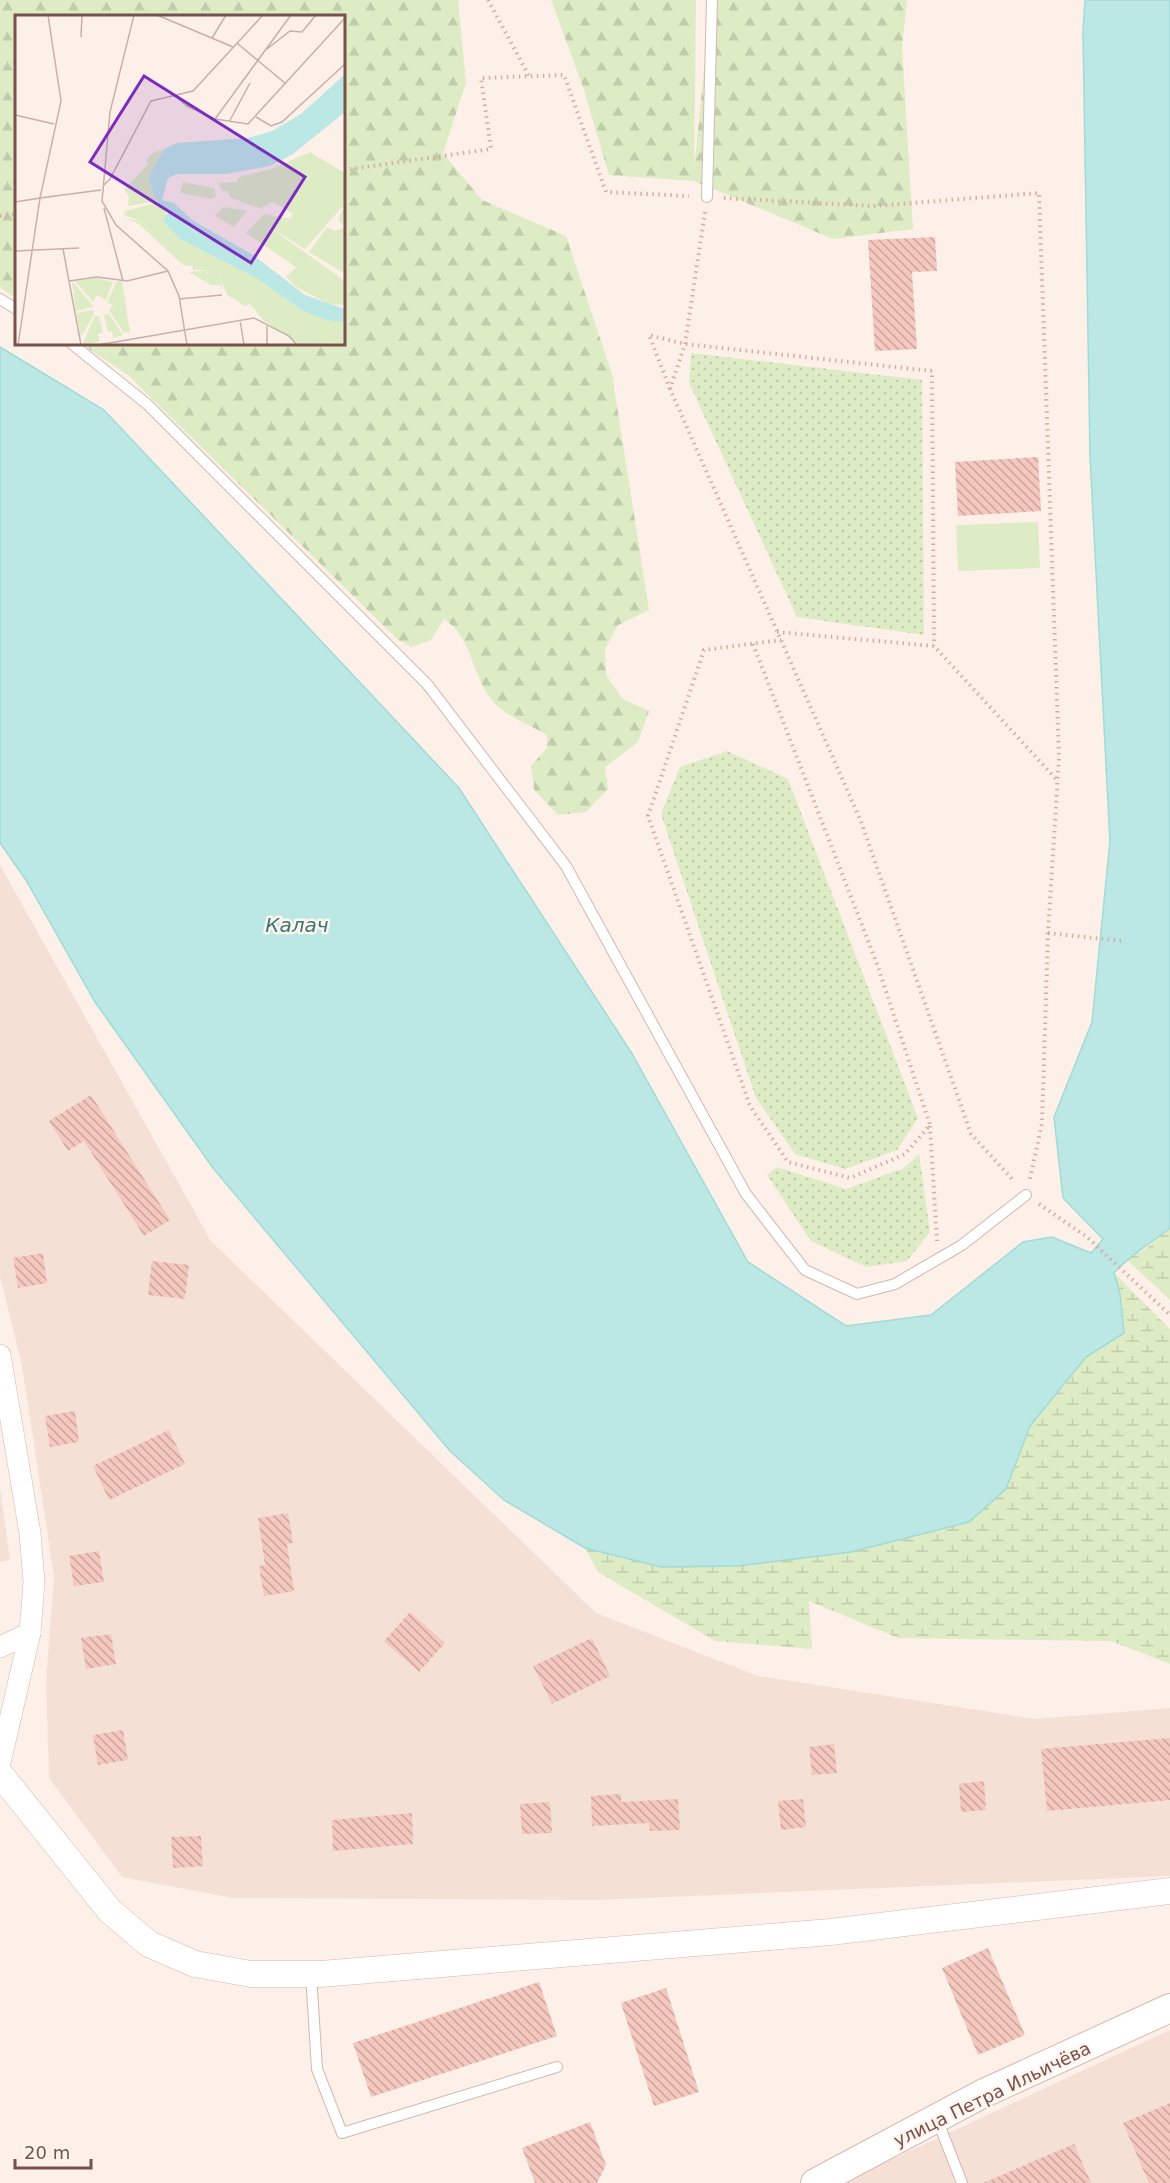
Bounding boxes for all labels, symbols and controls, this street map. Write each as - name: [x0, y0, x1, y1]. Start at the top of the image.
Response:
- inset map: [15, 15, 345, 345]
- water label: Калач: [265, 913, 329, 937]
- street label: улица Петра Ильичёва: [890, 2037, 1094, 2151]
- scale bar: [15, 2132, 92, 2170]
- text: 20 m: [24, 2142, 70, 2163]

